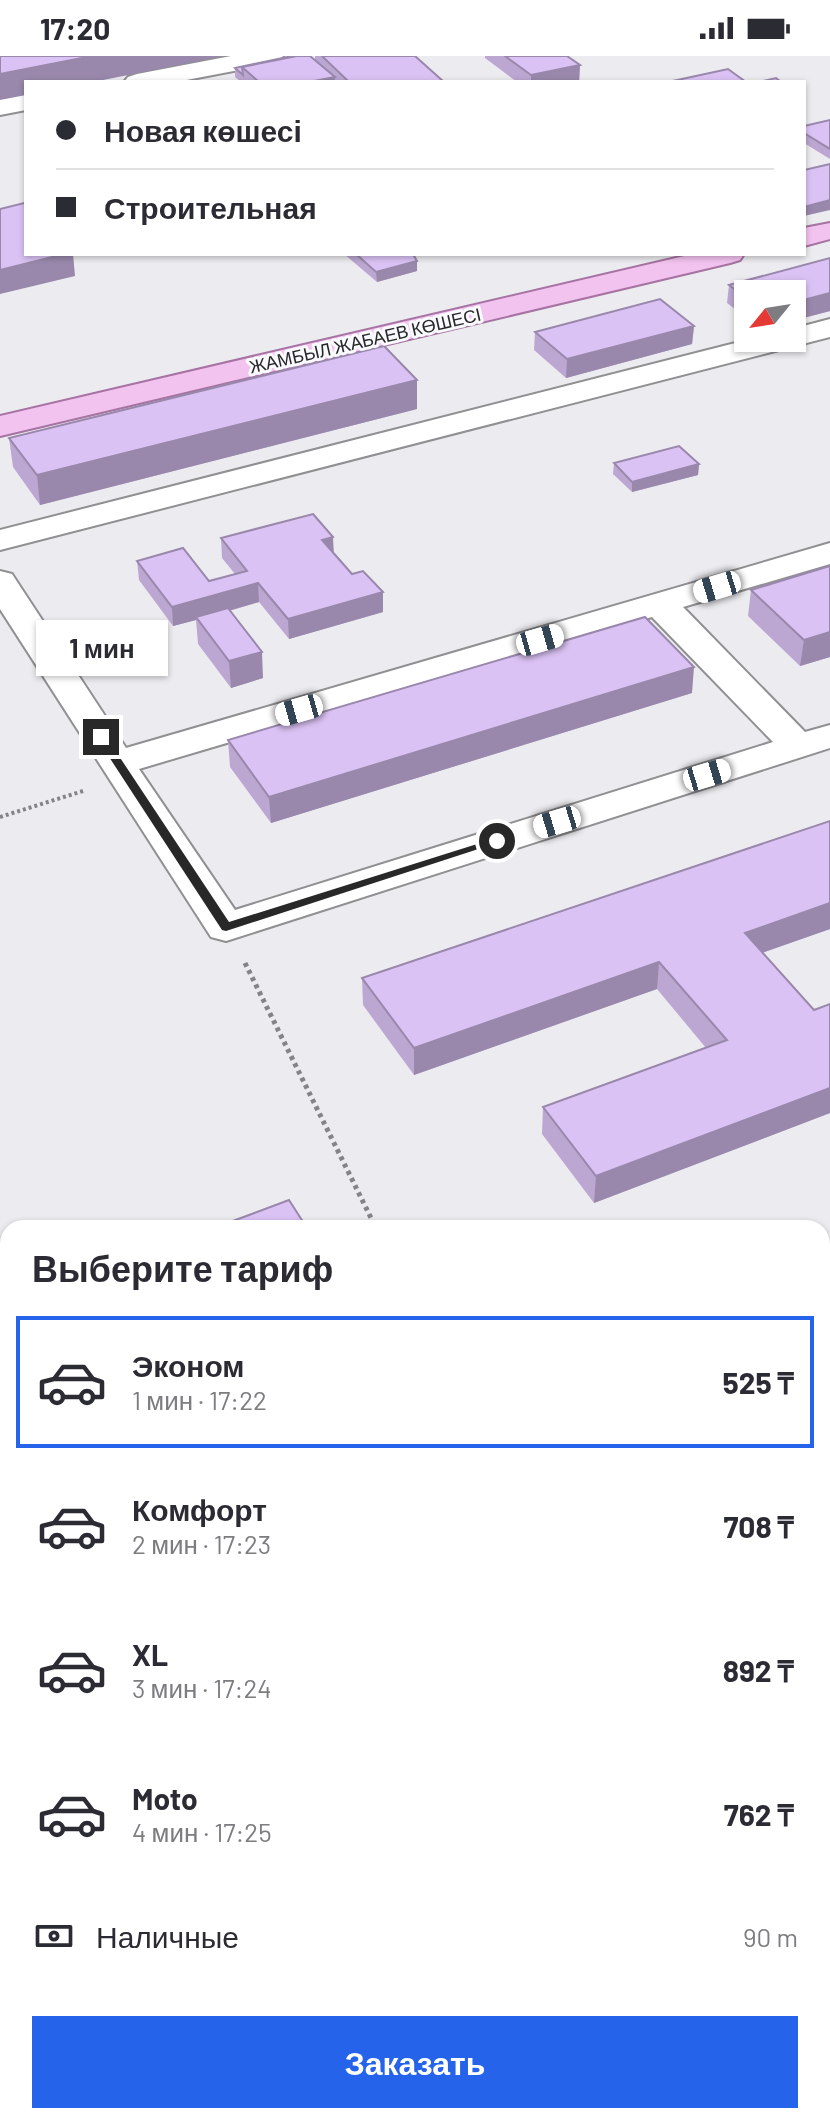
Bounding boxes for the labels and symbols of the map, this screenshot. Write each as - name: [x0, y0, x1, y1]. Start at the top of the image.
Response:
- north arrow: [734, 280, 806, 352]
- street label: ЖАМБЫЛ ЖАБАЕВ КӨШЕСІ: [247, 303, 483, 377]
- car: [691, 569, 743, 605]
- callout: 1 мин: [35, 621, 167, 677]
- car: [514, 622, 566, 658]
- car: [273, 692, 325, 728]
- route end: [83, 719, 119, 755]
- car: [681, 757, 733, 793]
- car: [531, 804, 583, 840]
- route start: [479, 823, 515, 859]

